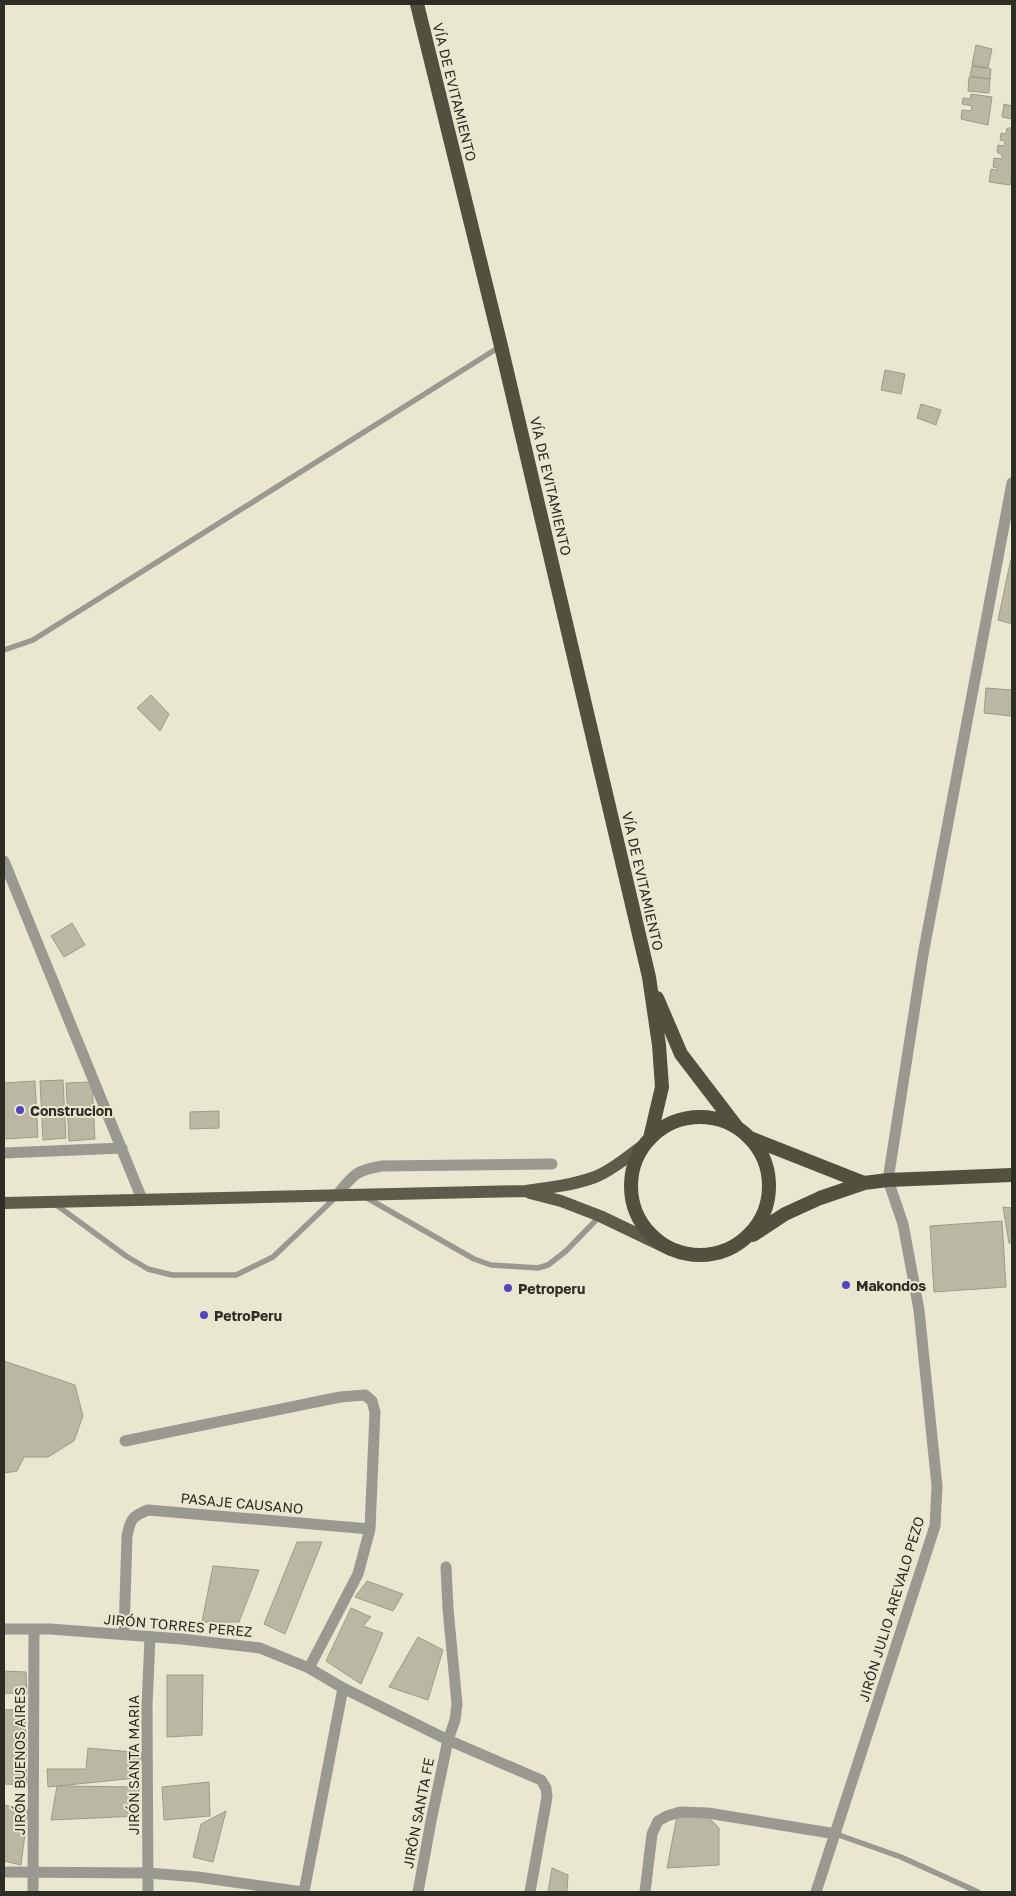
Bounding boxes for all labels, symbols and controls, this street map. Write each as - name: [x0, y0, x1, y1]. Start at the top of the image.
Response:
- street label: VÍA DE EVITAMIENTO: [430, 21, 480, 163]
- street label: VÍA DE EVITAMIENTO: [527, 415, 575, 557]
- street label: VÍA DE EVITAMIENTO: [619, 810, 667, 952]
- place label: Construcion: [30, 1102, 113, 1119]
- marker: Construcion: [14, 1104, 26, 1116]
- place label: Makondos: [856, 1277, 926, 1294]
- marker: Makondos: [840, 1279, 852, 1291]
- place label: Petroperu: [518, 1280, 585, 1297]
- marker: Petroperu: [502, 1282, 514, 1294]
- place label: PetroPeru: [214, 1307, 282, 1324]
- marker: PetroPeru: [198, 1309, 210, 1321]
- street label: PASAJE CAUSANO: [180, 1489, 304, 1517]
- street label: JIRÓN JULIO AREVALO PEZO: [855, 1514, 927, 1704]
- street label: JIRÓN TORRES PEREZ: [103, 1610, 253, 1640]
- street label: JIRÓN BUENOS AIRES: [11, 1687, 28, 1835]
- street label: JIRÓN SANTA MARIA: [125, 1694, 142, 1835]
- street label: JIRÓN SANTA FE: [399, 1756, 437, 1870]

